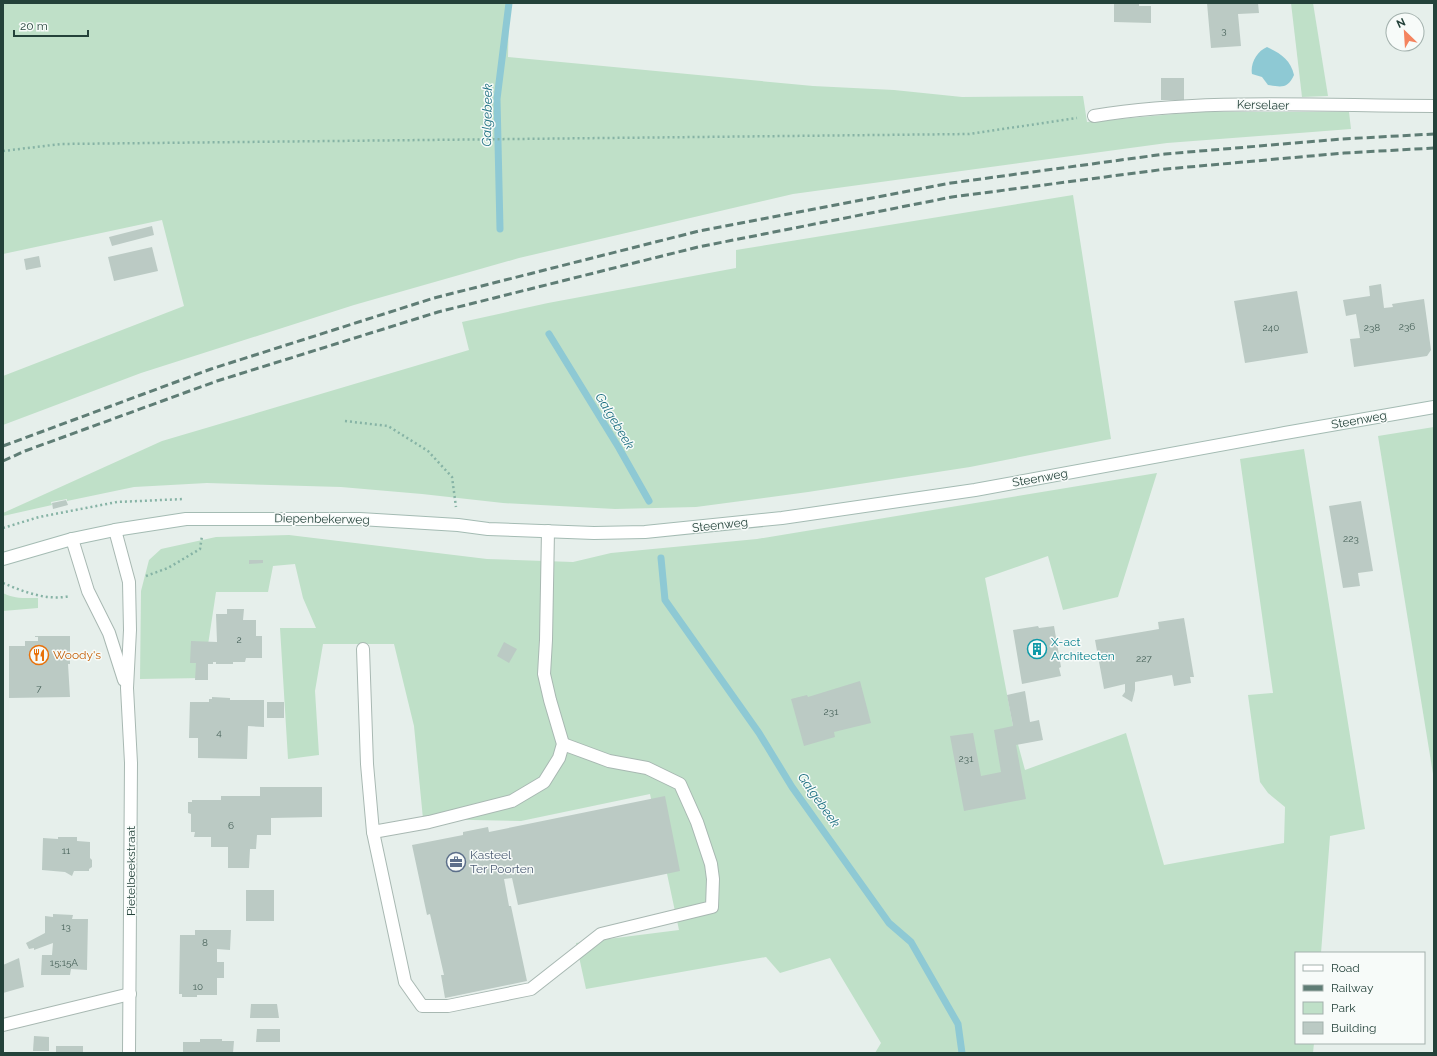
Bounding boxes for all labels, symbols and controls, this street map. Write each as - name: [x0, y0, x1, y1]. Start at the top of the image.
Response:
- scale bar: [14, 12, 88, 38]
- north arrow: [1385, 12, 1425, 52]
- text: N: [1394, 16, 1408, 31]
- text: 20 m: [20, 19, 48, 33]
- house number: 3: [1221, 25, 1227, 36]
- water label: Galgebeek: [479, 83, 495, 147]
- street label: Kerselaer: [1237, 98, 1290, 112]
- house number: 236: [1399, 321, 1415, 332]
- house number: 240: [1263, 322, 1279, 333]
- house number: 238: [1364, 322, 1380, 333]
- water label: Galgebeek: [592, 390, 638, 452]
- street label: Steenweg: [1330, 408, 1388, 432]
- street label: Steenweg: [1011, 466, 1069, 490]
- street label: Diepenbekerweg: [274, 511, 370, 527]
- street label: Steenweg: [691, 515, 749, 535]
- house number: 223: [1343, 533, 1359, 544]
- house number: 2: [236, 634, 242, 645]
- place label: X-act Architecten: [1051, 635, 1115, 663]
- building icon: X-act Architecten: [1026, 638, 1048, 660]
- restaurant icon: Woody's: [28, 644, 50, 666]
- place label: Woody's: [53, 648, 101, 662]
- house number: 227: [1136, 653, 1153, 664]
- house number: 7: [36, 683, 42, 694]
- house number: 231: [824, 706, 839, 717]
- house number: 4: [216, 727, 222, 738]
- house number: 231: [959, 753, 974, 764]
- water label: Galgebeek: [795, 770, 843, 830]
- house number: 6: [228, 820, 234, 831]
- street label: Pietelbeekstraat: [124, 826, 138, 916]
- house number: 11: [62, 845, 71, 856]
- place label: Kasteel Ter Poorten: [470, 848, 534, 876]
- office icon: Kasteel Ter Poorten: [445, 851, 467, 873]
- house number: 13: [61, 921, 71, 932]
- house number: 8: [202, 937, 208, 948]
- legend: [1295, 952, 1425, 1044]
- house number: 15;15A: [50, 957, 78, 968]
- text: Road: [1331, 961, 1360, 975]
- house number: 10: [193, 981, 203, 992]
- text: Railway: [1331, 981, 1374, 995]
- text: Park: [1331, 1001, 1356, 1015]
- text: Building: [1331, 1021, 1377, 1035]

